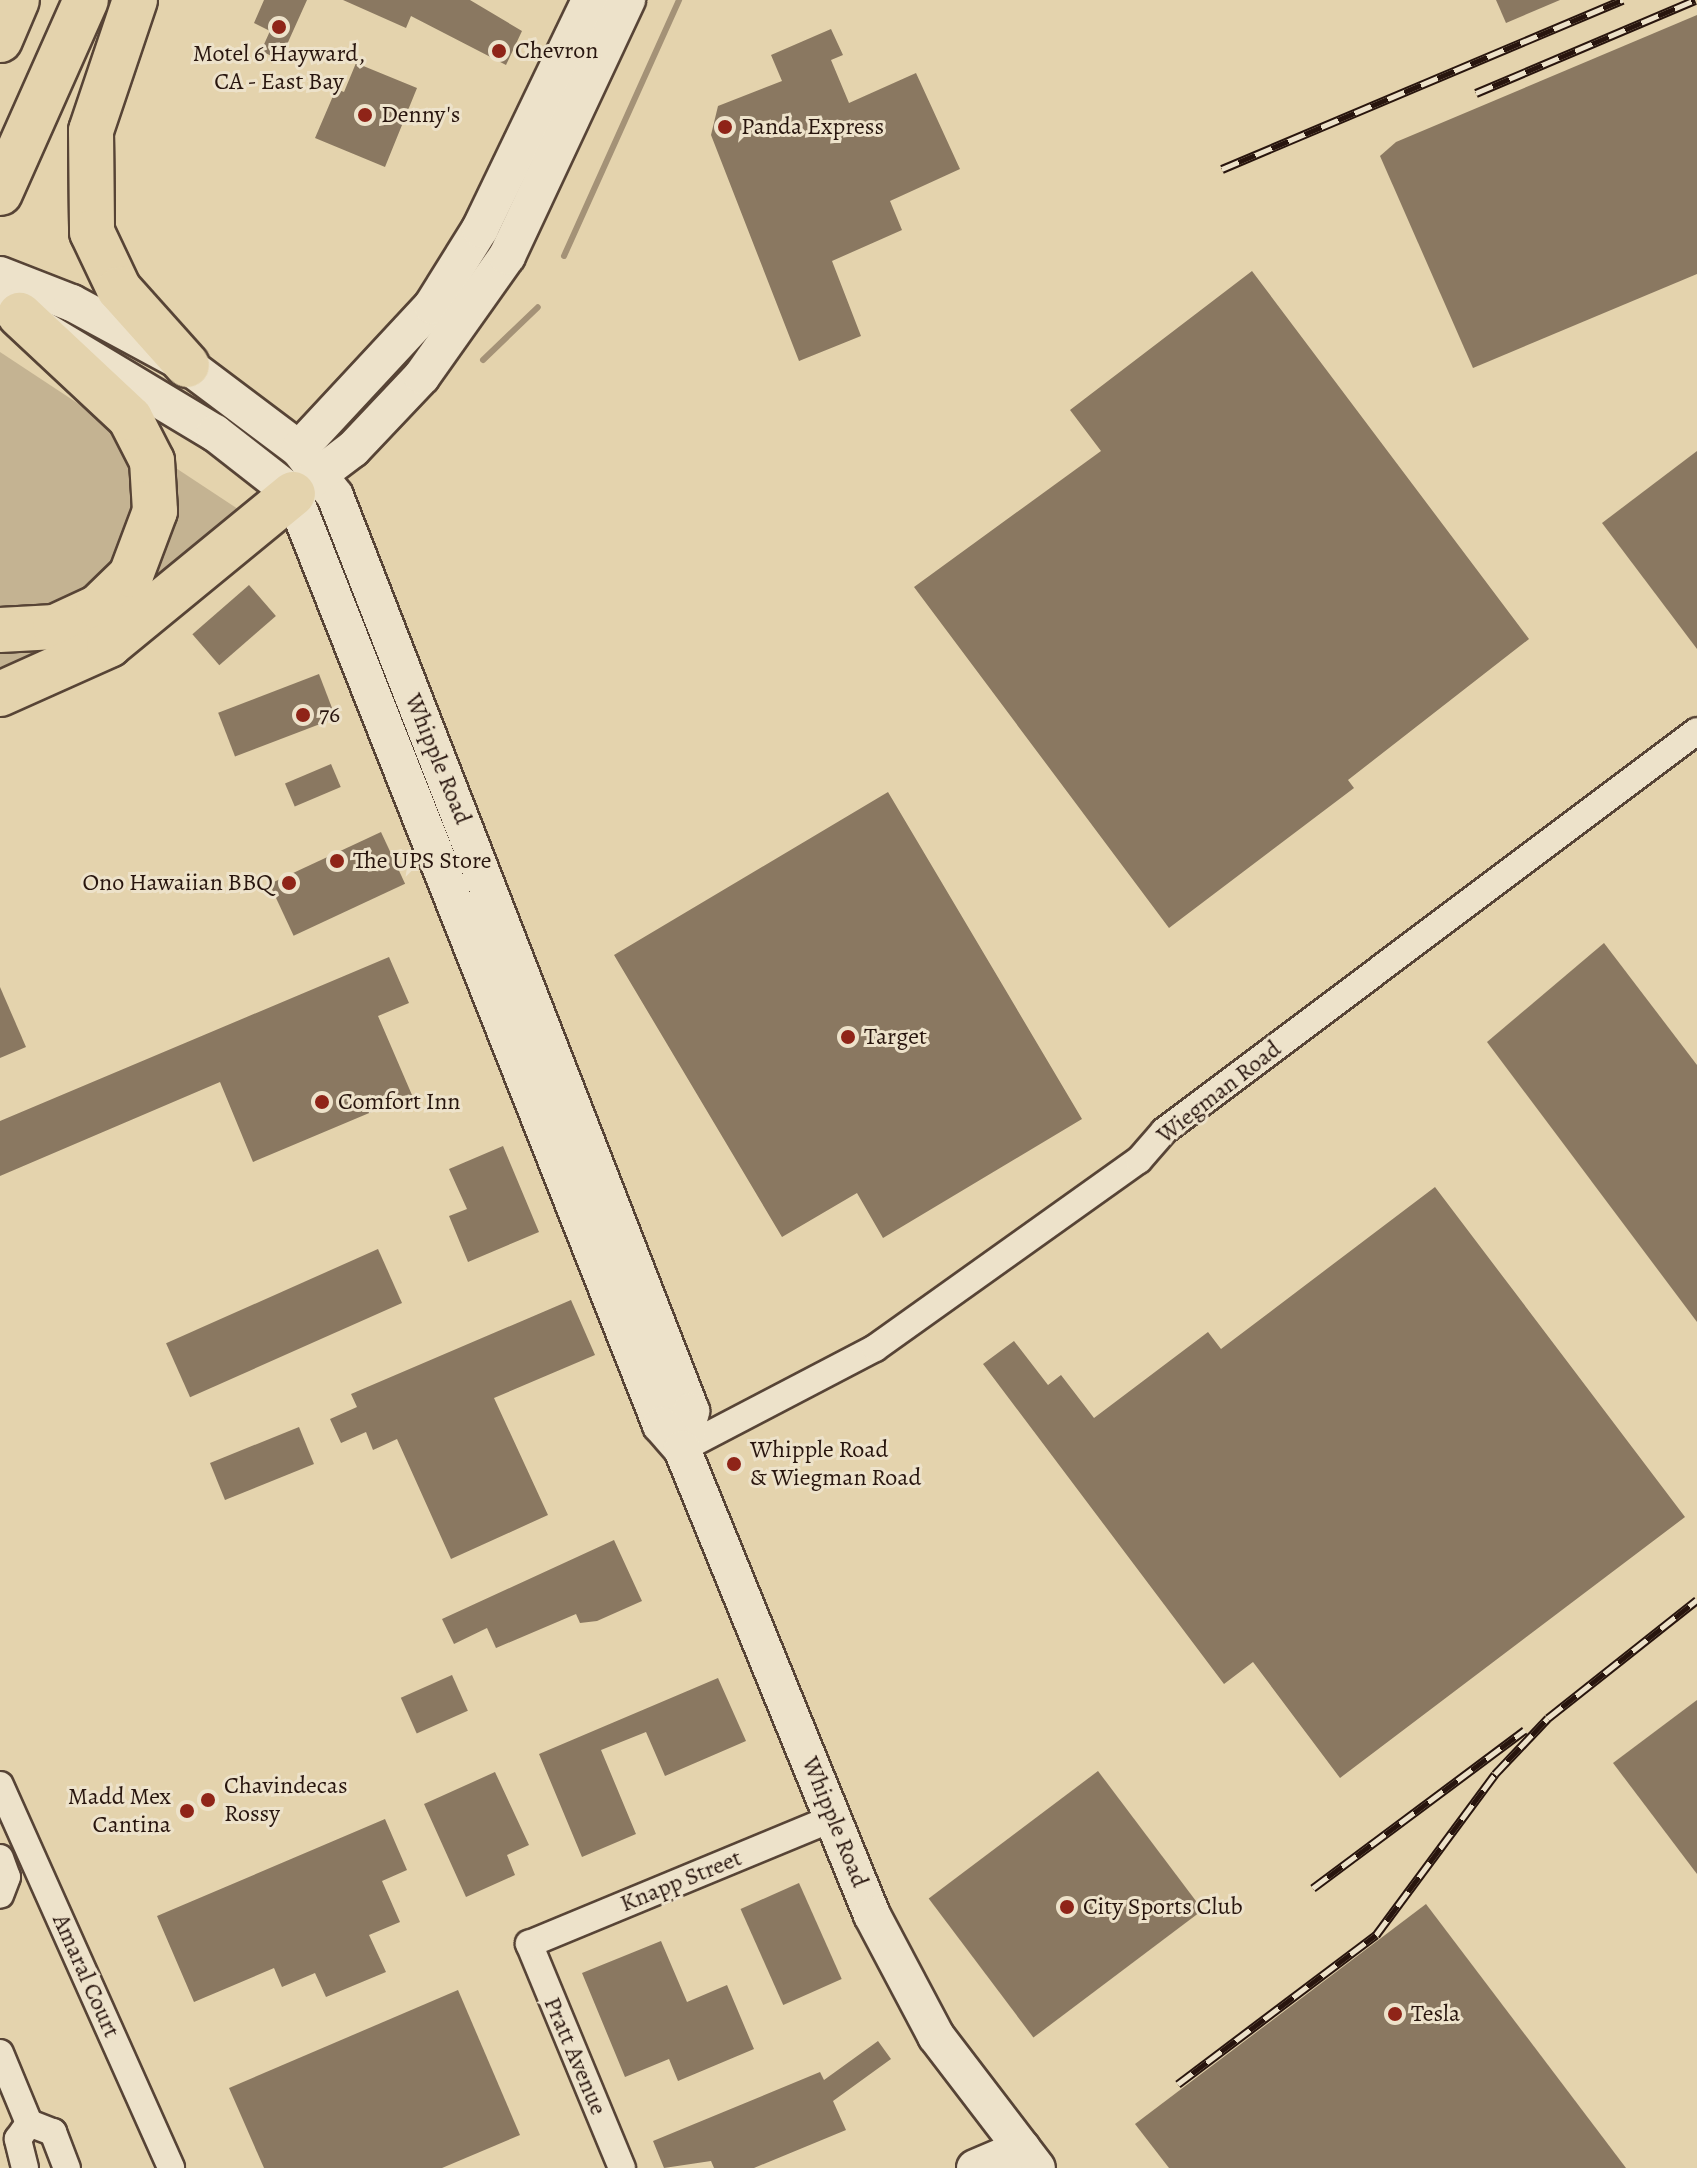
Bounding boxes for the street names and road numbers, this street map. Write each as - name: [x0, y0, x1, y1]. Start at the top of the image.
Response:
- street label: Whipple Road: [399, 689, 477, 829]
- street label: Wiegman Road: [1151, 1035, 1287, 1149]
- street label: Whipple Road: [796, 1752, 874, 1892]
- street label: Knapp Street: [616, 1844, 746, 1918]
- street label: Amaral Court: [46, 1910, 126, 2042]
- street label: Pratt Avenue: [537, 1993, 613, 2119]

